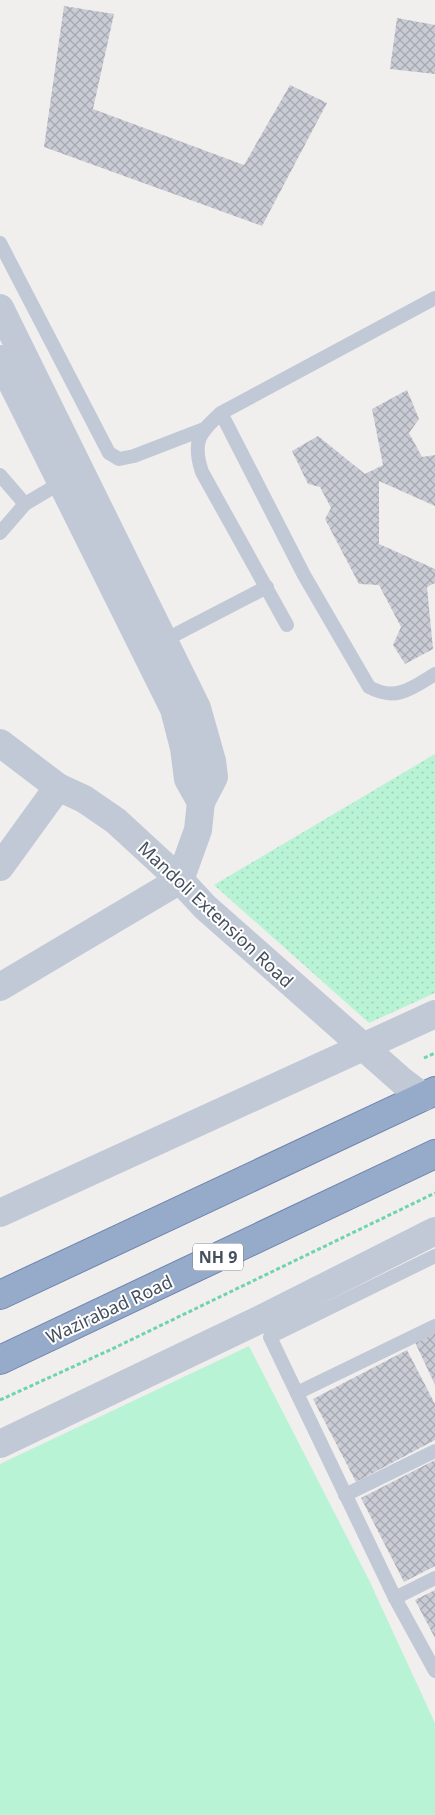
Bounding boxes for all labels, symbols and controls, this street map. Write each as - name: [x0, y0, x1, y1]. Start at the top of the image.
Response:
- street label: Mandoli Extension Road: [133, 836, 299, 992]
- road number: NH 9: [193, 1244, 243, 1270]
- street label: Wazirabad Road: [42, 1269, 176, 1349]

